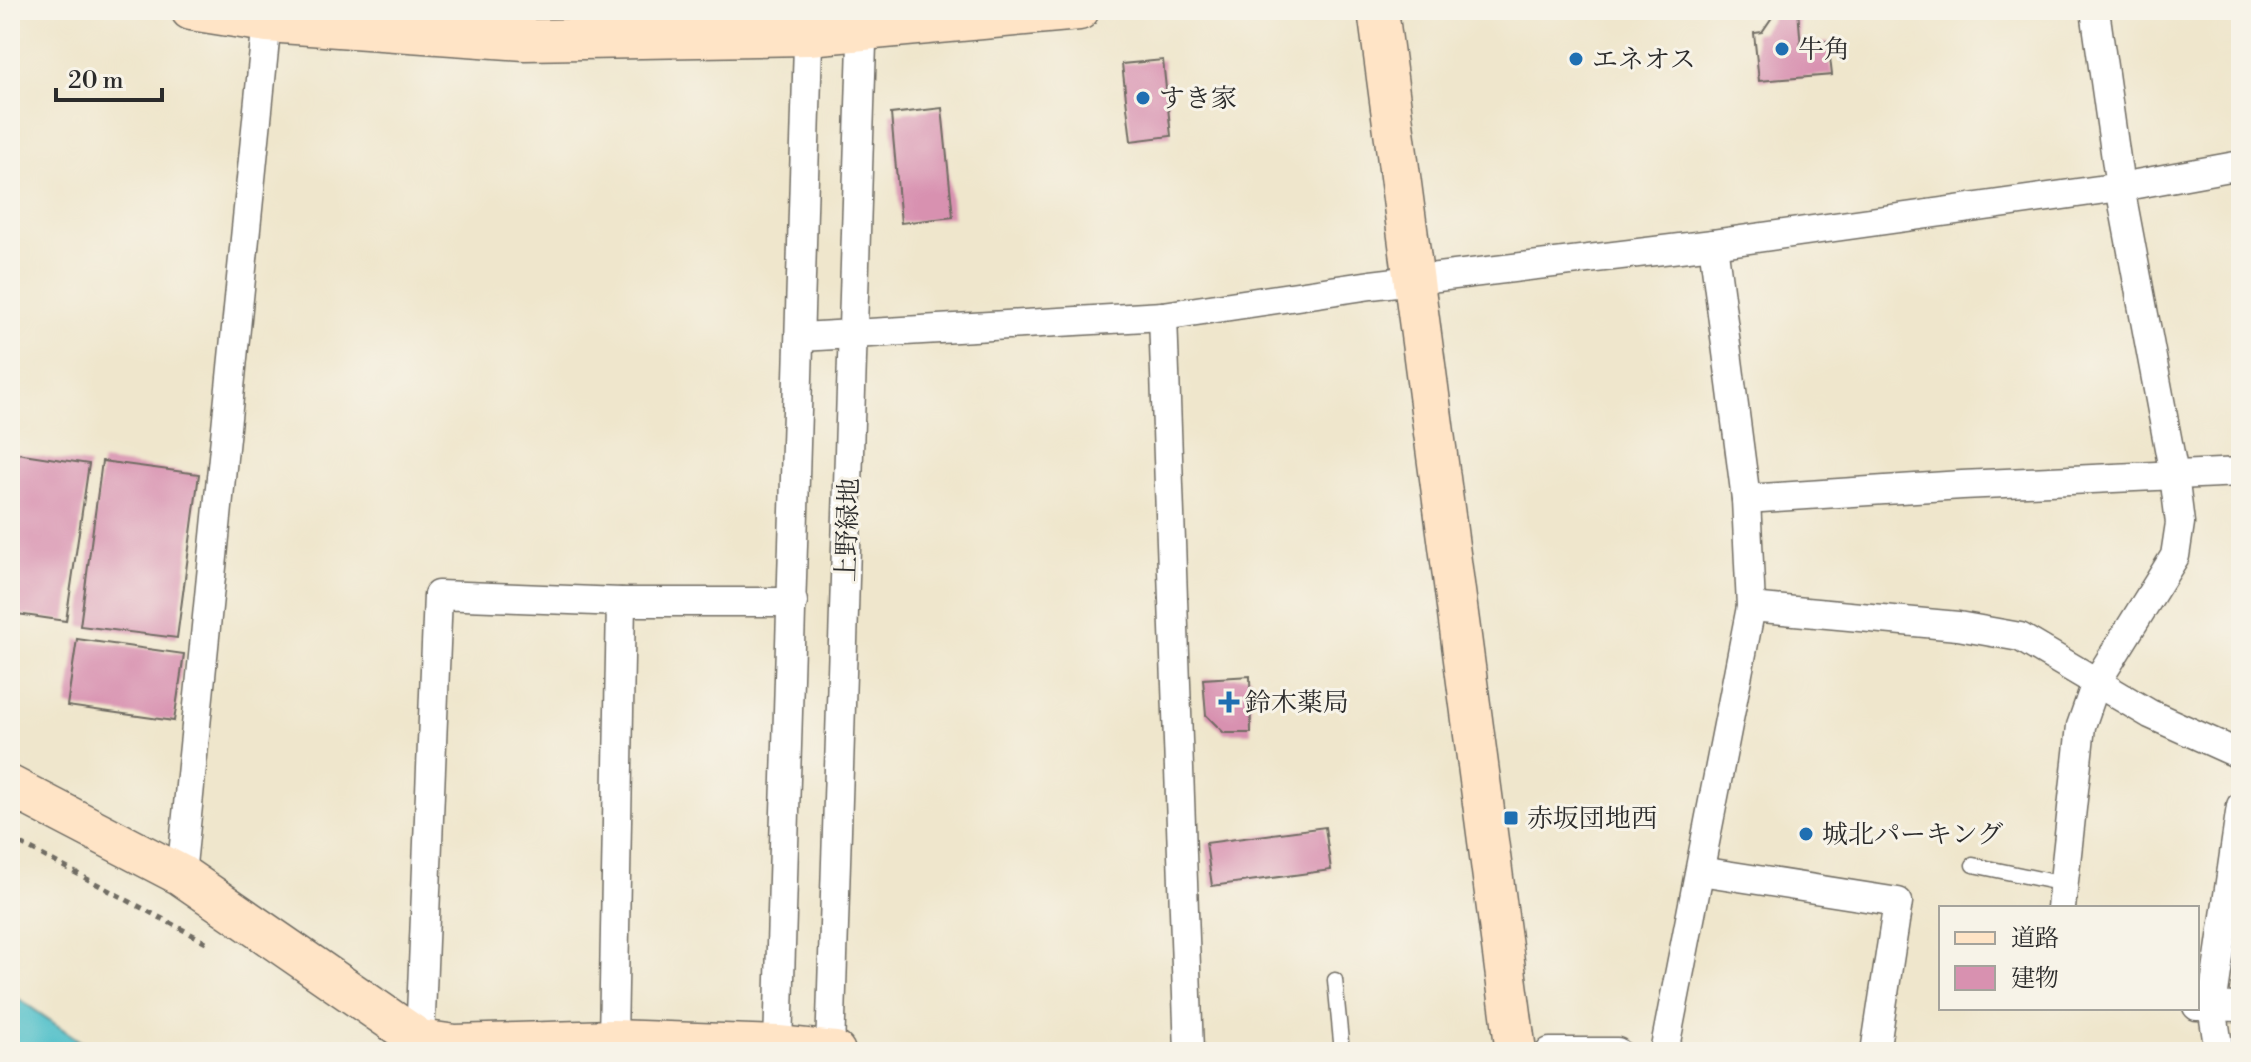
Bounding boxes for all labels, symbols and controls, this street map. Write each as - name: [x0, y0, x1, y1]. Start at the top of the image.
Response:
- place label: 牛角: [1798, 34, 1850, 66]
- marker: 牛角: [1773, 40, 1791, 58]
- place label: エネオス: [1592, 44, 1696, 76]
- marker: エネオス: [1567, 50, 1585, 68]
- scale bar: [56, 52, 162, 102]
- text: 20 m: [68, 66, 124, 96]
- place label: すき家: [1159, 83, 1237, 115]
- marker: すき家: [1134, 89, 1152, 107]
- street label: 上野緑地: [830, 478, 866, 583]
- place label: 鈴木薬局: [1245, 687, 1349, 719]
- marker: 鈴木薬局: [1220, 693, 1238, 711]
- place label: 赤坂団地西: [1527, 803, 1657, 835]
- marker: 赤坂団地西: [1502, 809, 1520, 827]
- place label: 城北パーキング: [1822, 819, 2003, 851]
- marker: 城北パーキング: [1797, 825, 1815, 843]
- legend: [1939, 906, 2199, 1010]
- text: 道路: [2011, 924, 2059, 954]
- text: 建物: [2011, 964, 2059, 994]

